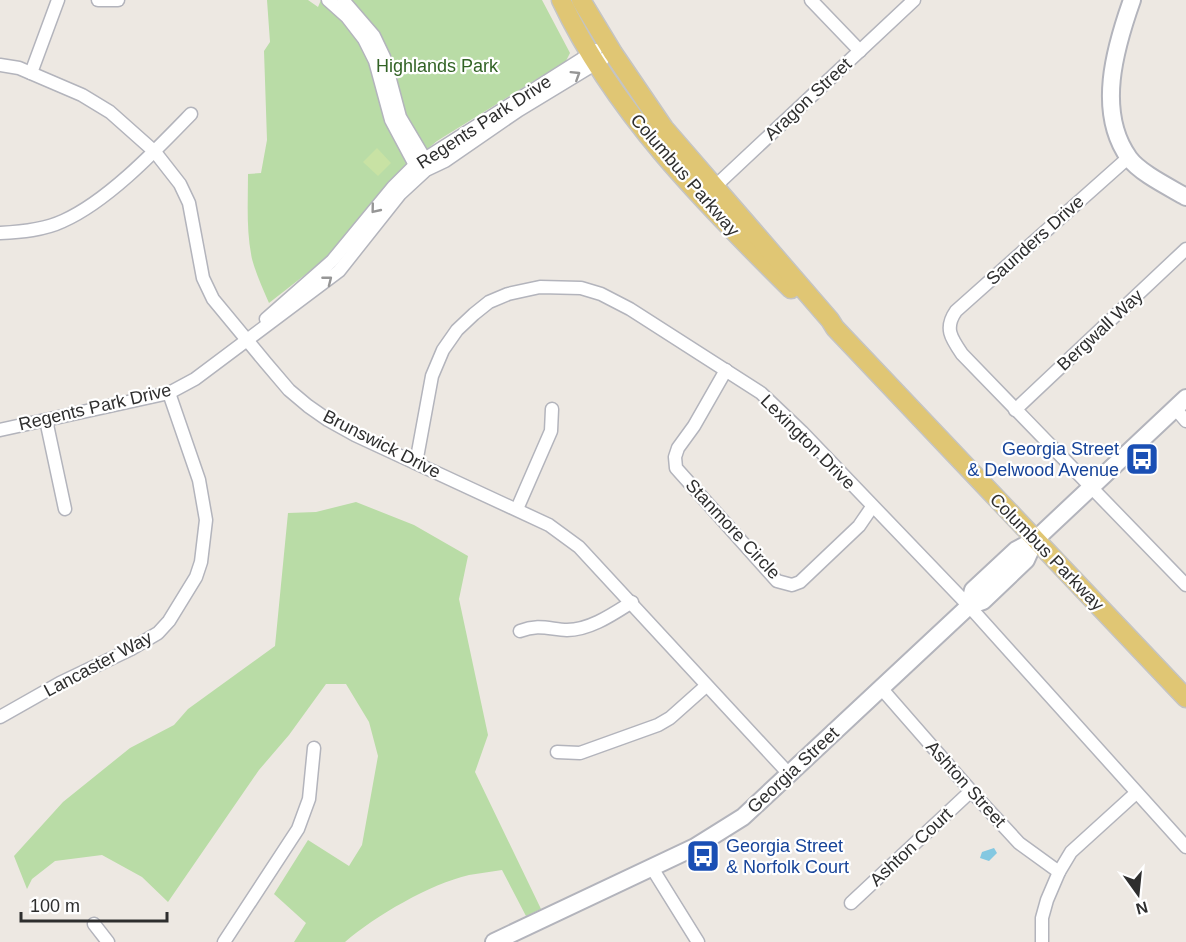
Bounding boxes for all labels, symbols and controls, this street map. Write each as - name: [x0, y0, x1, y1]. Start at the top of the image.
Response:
- street label: Aragon Street: [761, 54, 855, 144]
- park label: Highlands Park: [376, 56, 499, 76]
- street label: Regents Park Drive: [413, 71, 555, 173]
- one-way arrow: [569, 72, 580, 83]
- street label: Columbus Parkway: [627, 110, 743, 240]
- street label: Saunders Drive: [982, 191, 1088, 289]
- one-way arrow: [371, 202, 382, 213]
- one-way arrow: [321, 277, 332, 288]
- street label: Bergwall Way: [1053, 285, 1147, 375]
- street label: Regents Park Drive: [17, 380, 173, 434]
- street label: Lexington Drive: [757, 391, 859, 493]
- street label: Brunswick Drive: [320, 406, 444, 482]
- place label: Georgia Street & Delwood Avenue: [967, 439, 1119, 480]
- bus stop icon: Georgia Street & Delwood Avenue: [1124, 441, 1160, 477]
- street label: Stanmore Circle: [682, 475, 784, 583]
- street label: Columbus Parkway: [986, 489, 1108, 615]
- street label: Lancaster Way: [41, 627, 155, 701]
- street label: Georgia Street: [743, 723, 843, 817]
- street label: Ashton Street: [922, 737, 1010, 831]
- street label: Ashton Court: [866, 804, 956, 890]
- place label: Georgia Street & Norfolk Court: [726, 836, 849, 877]
- bus stop icon: Georgia Street & Norfolk Court: [685, 838, 721, 874]
- north arrow: [1108, 864, 1168, 924]
- scale bar: [21, 885, 166, 923]
- text: 100 m: [30, 896, 80, 916]
- text: N: [1134, 898, 1150, 918]

